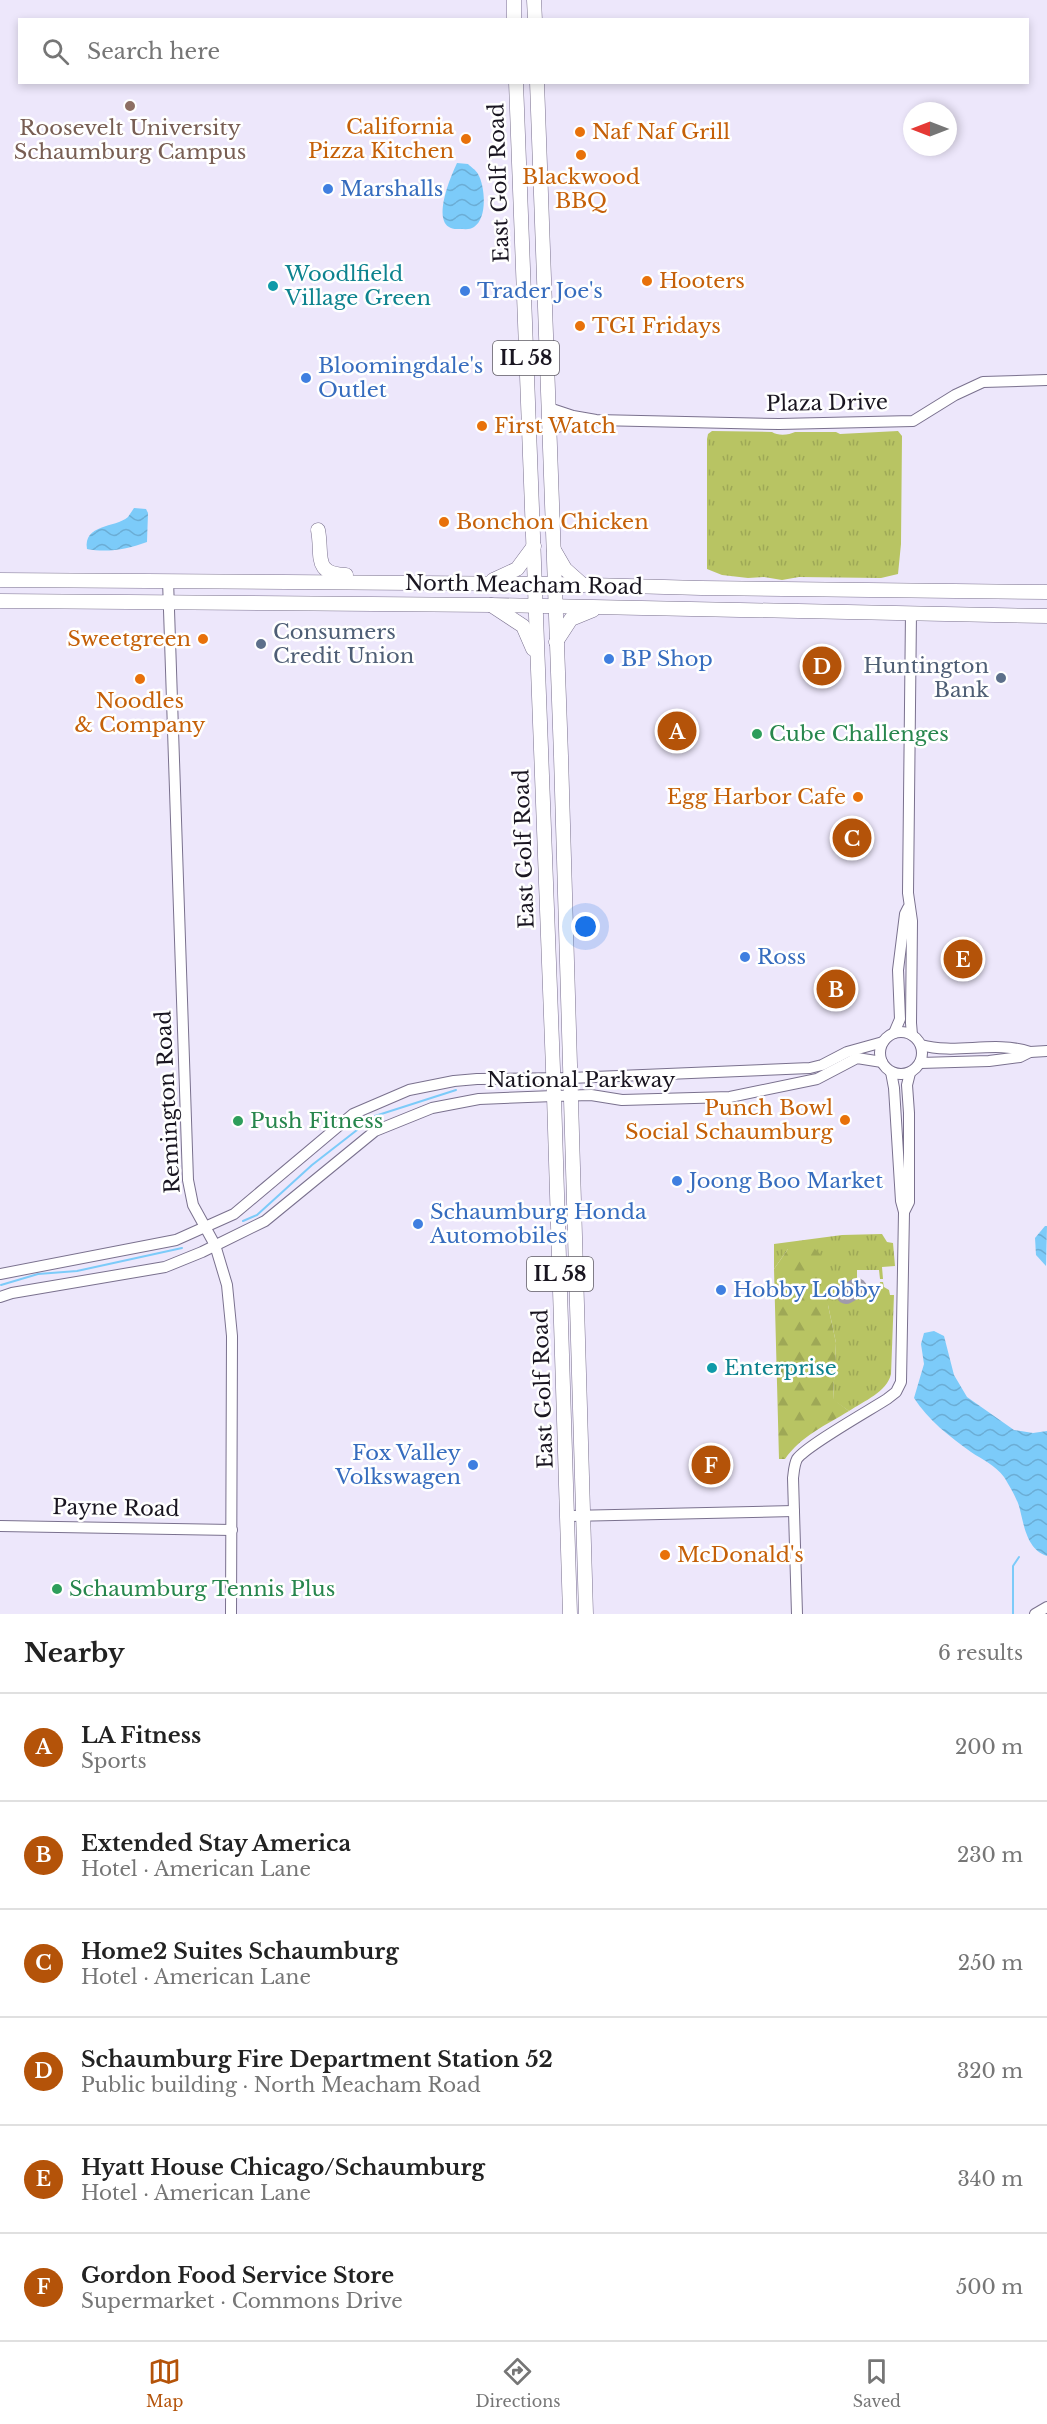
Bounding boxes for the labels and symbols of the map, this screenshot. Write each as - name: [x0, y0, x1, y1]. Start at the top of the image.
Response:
- marker: Roosevelt University Schaumburg Campus: [123, 99, 137, 113]
- north arrow: [903, 102, 957, 156]
- street label: East Golf Road: [483, 103, 515, 263]
- place label: California Pizza Kitchen: [308, 114, 454, 164]
- place label: Roosevelt University Schaumburg Campus: [14, 115, 246, 165]
- place label: Naf Naf Grill: [592, 119, 730, 145]
- marker: Naf Naf Grill: [573, 125, 587, 139]
- marker: California Pizza Kitchen: [459, 132, 473, 146]
- marker: Blackwood BBQ: [574, 148, 588, 162]
- place label: Blackwood BBQ: [522, 164, 640, 214]
- place label: Marshalls: [340, 176, 443, 202]
- marker: Marshalls: [321, 182, 335, 196]
- place label: Woodlfield Village Green: [284, 261, 431, 311]
- place label: Hooters: [659, 268, 745, 294]
- marker: Hooters: [640, 274, 654, 288]
- place label: Trader Joe's: [477, 278, 603, 304]
- marker: Woodlfield Village Green: [266, 279, 280, 293]
- marker: Trader Joe's: [458, 284, 472, 298]
- place label: TGI Fridays: [592, 313, 721, 339]
- marker: TGI Fridays: [573, 319, 587, 333]
- road number: IL 58: [493, 341, 559, 375]
- place label: Bloomingdale's Outlet: [318, 353, 483, 403]
- marker: Bloomingdale's Outlet: [299, 371, 313, 385]
- street label: Plaza Drive: [766, 389, 888, 417]
- place label: First Watch: [494, 413, 616, 439]
- marker: First Watch: [475, 419, 489, 433]
- place label: Bonchon Chicken: [456, 509, 649, 535]
- marker: Bonchon Chicken: [437, 515, 451, 529]
- street label: North Meacham Road: [405, 570, 643, 600]
- place label: Consumers Credit Union: [273, 619, 414, 669]
- place label: Sweetgreen: [67, 626, 191, 652]
- marker: Sweetgreen: [196, 632, 210, 646]
- marker: Consumers Credit Union: [254, 637, 268, 651]
- pin: D: [802, 644, 842, 688]
- place label: BP Shop: [621, 646, 713, 672]
- marker: BP Shop: [602, 652, 616, 666]
- place label: Huntington Bank: [863, 653, 989, 703]
- marker: Huntington Bank: [994, 671, 1008, 685]
- marker: Noodles & Company: [133, 672, 147, 686]
- place label: Noodles & Company: [75, 688, 206, 738]
- pin: A: [658, 708, 696, 754]
- place label: Cube Challenges: [769, 721, 949, 747]
- marker: Cube Challenges: [750, 727, 764, 741]
- street label: East Golf Road: [508, 769, 540, 929]
- place label: Egg Harbor Cafe: [667, 784, 846, 810]
- marker: Egg Harbor Cafe: [851, 790, 865, 804]
- pin: C: [832, 816, 872, 860]
- your location: [571, 912, 600, 941]
- pin: E: [944, 936, 982, 982]
- place label: Ross: [757, 944, 806, 970]
- marker: Ross: [738, 950, 752, 964]
- pin: B: [816, 966, 856, 1012]
- street label: Remington Road: [150, 1010, 186, 1194]
- street label: National Parkway: [487, 1067, 676, 1093]
- place label: Punch Bowl Social Schaumburg: [625, 1095, 833, 1145]
- place label: Push Fitness: [250, 1108, 383, 1134]
- marker: Punch Bowl Social Schaumburg: [838, 1113, 852, 1127]
- marker: Push Fitness: [231, 1114, 245, 1128]
- place label: Joong Boo Market: [686, 1168, 883, 1194]
- marker: Joong Boo Market: [670, 1174, 684, 1188]
- place label: Schaumburg Honda Automobiles: [429, 1199, 647, 1249]
- marker: Schaumburg Honda Automobiles: [411, 1217, 425, 1231]
- road number: IL 58: [527, 1257, 593, 1291]
- place label: Hobby Lobby: [733, 1277, 882, 1303]
- marker: Hobby Lobby: [714, 1283, 728, 1297]
- street label: East Golf Road: [527, 1309, 559, 1469]
- place label: Enterprise: [724, 1355, 837, 1381]
- marker: Enterprise: [705, 1361, 719, 1375]
- place label: Fox Valley Volkswagen: [334, 1440, 462, 1490]
- pin: F: [692, 1442, 730, 1488]
- marker: Fox Valley Volkswagen: [466, 1458, 480, 1472]
- street label: Payne Road: [52, 1494, 180, 1522]
- place label: McDonald's: [677, 1542, 804, 1568]
- marker: McDonald's: [658, 1548, 672, 1562]
- place label: Schaumburg Tennis Plus: [69, 1576, 335, 1602]
- marker: Schaumburg Tennis Plus: [50, 1582, 64, 1596]

